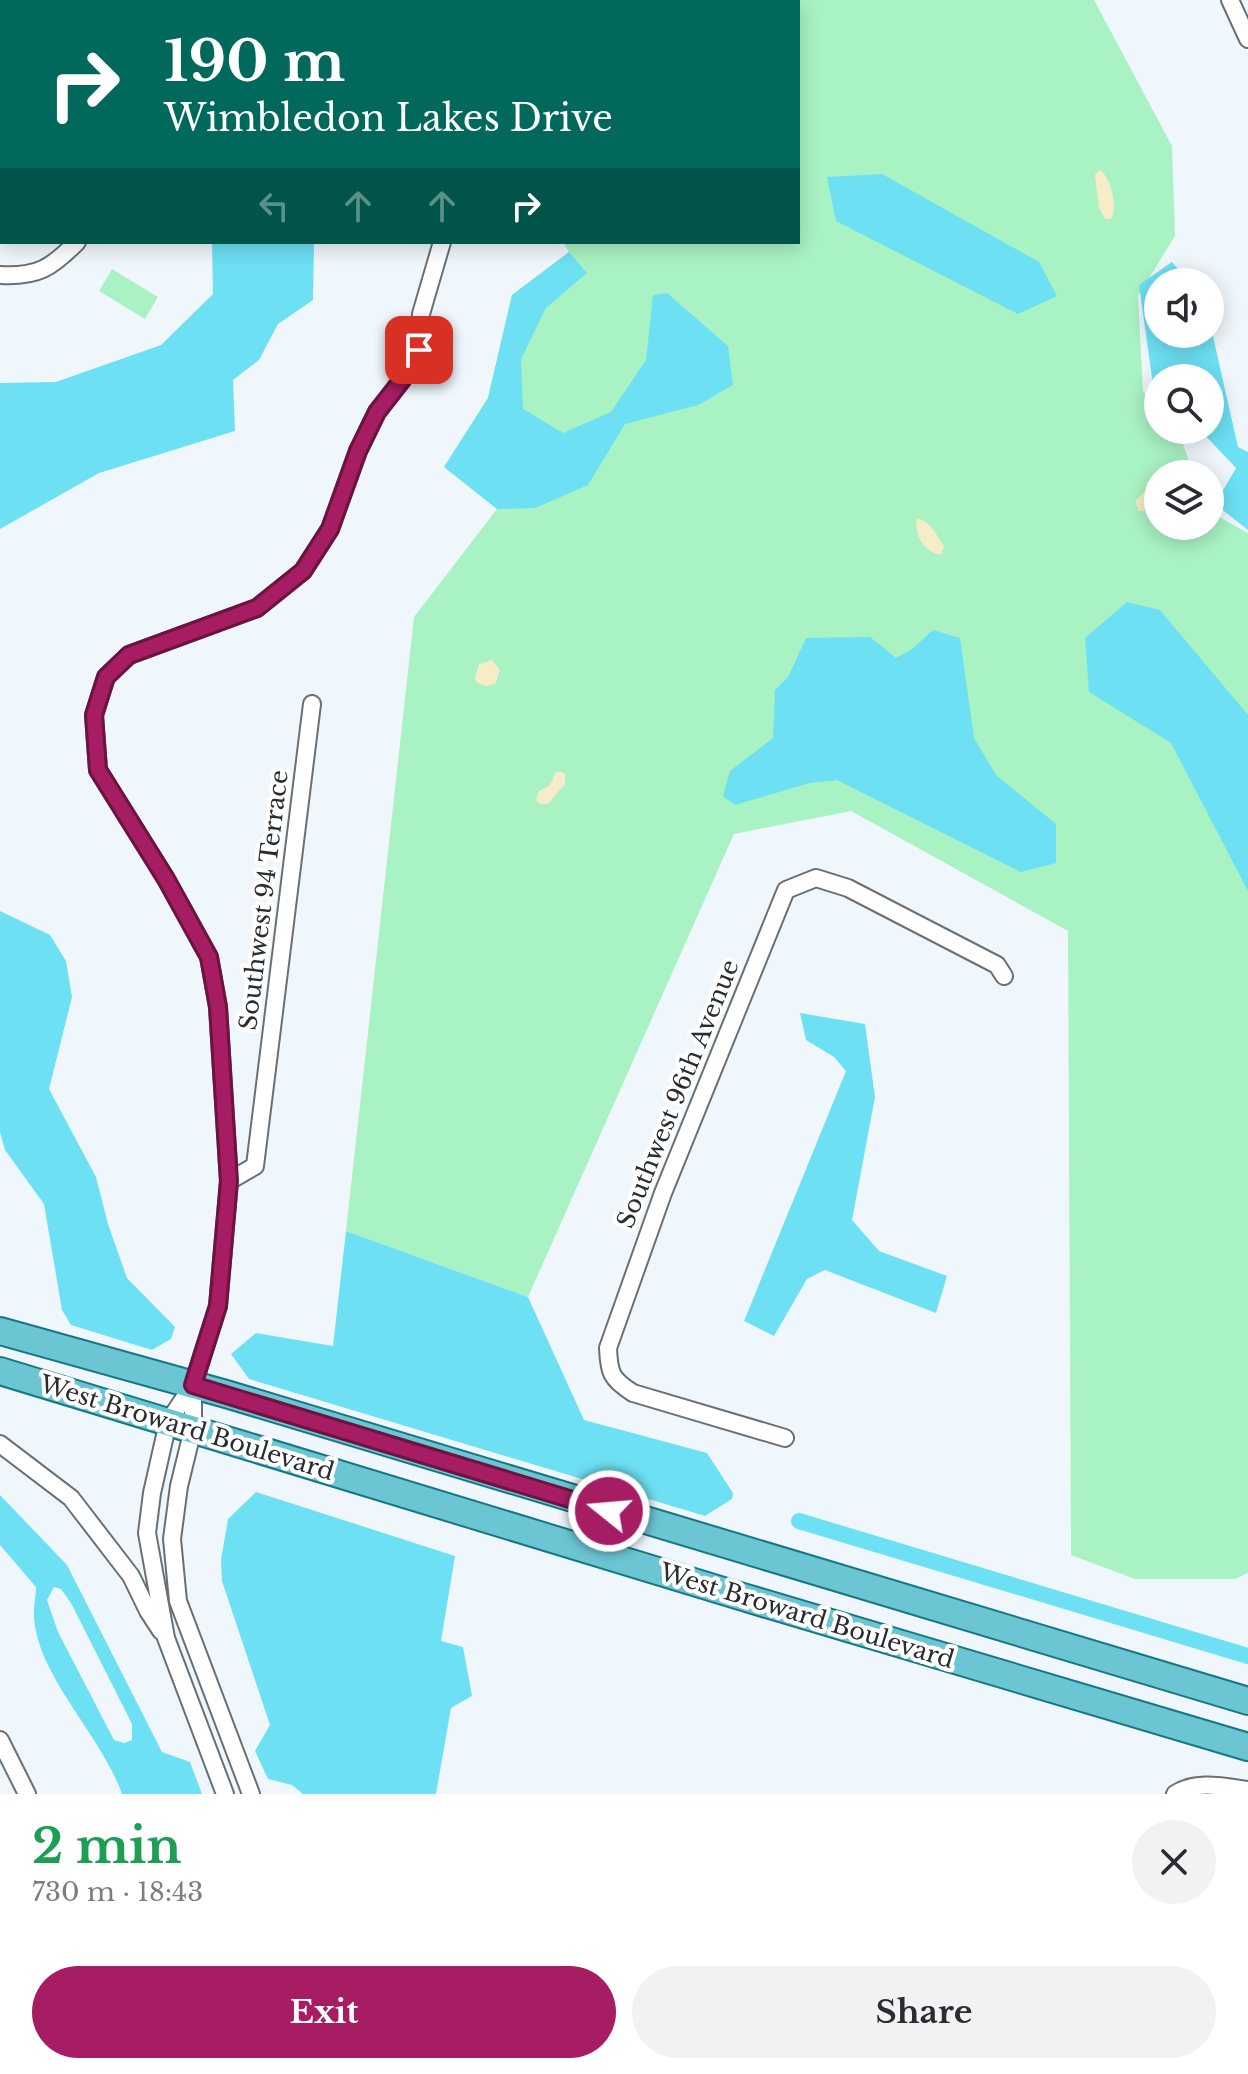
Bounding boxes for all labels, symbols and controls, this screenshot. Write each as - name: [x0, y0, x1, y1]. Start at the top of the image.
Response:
- text: 190 m: [164, 27, 345, 96]
- icon: right: [32, 32, 136, 136]
- text: Wimbledon Lakes Drive: [164, 96, 613, 141]
- icon: left: [252, 184, 296, 228]
- icon: ahead: [336, 184, 380, 228]
- icon: ahead: [420, 184, 464, 228]
- icon: right: [504, 184, 548, 228]
- map controls: [1144, 268, 1224, 540]
- button: sound: [1144, 268, 1224, 348]
- pin: [385, 316, 453, 384]
- icon: arrive: [397, 328, 441, 372]
- button: search: [1144, 364, 1224, 444]
- button: layers: [1144, 460, 1224, 540]
- street label: Southwest 94 Terrace: [233, 768, 294, 1032]
- street label: Southwest 96th Avenue: [610, 955, 745, 1232]
- street label: West Broward Boulevard: [36, 1369, 338, 1486]
- position arrow: [567, 1469, 651, 1553]
- street label: West Broward Boulevard: [656, 1557, 958, 1674]
- text: 2 min: [32, 1816, 181, 1876]
- button: close: [1132, 1820, 1216, 1904]
- text: 730 m · 18:43: [32, 1876, 203, 1908]
- button: Exit: [32, 1966, 616, 2058]
- button: Share: [632, 1966, 1216, 2058]

